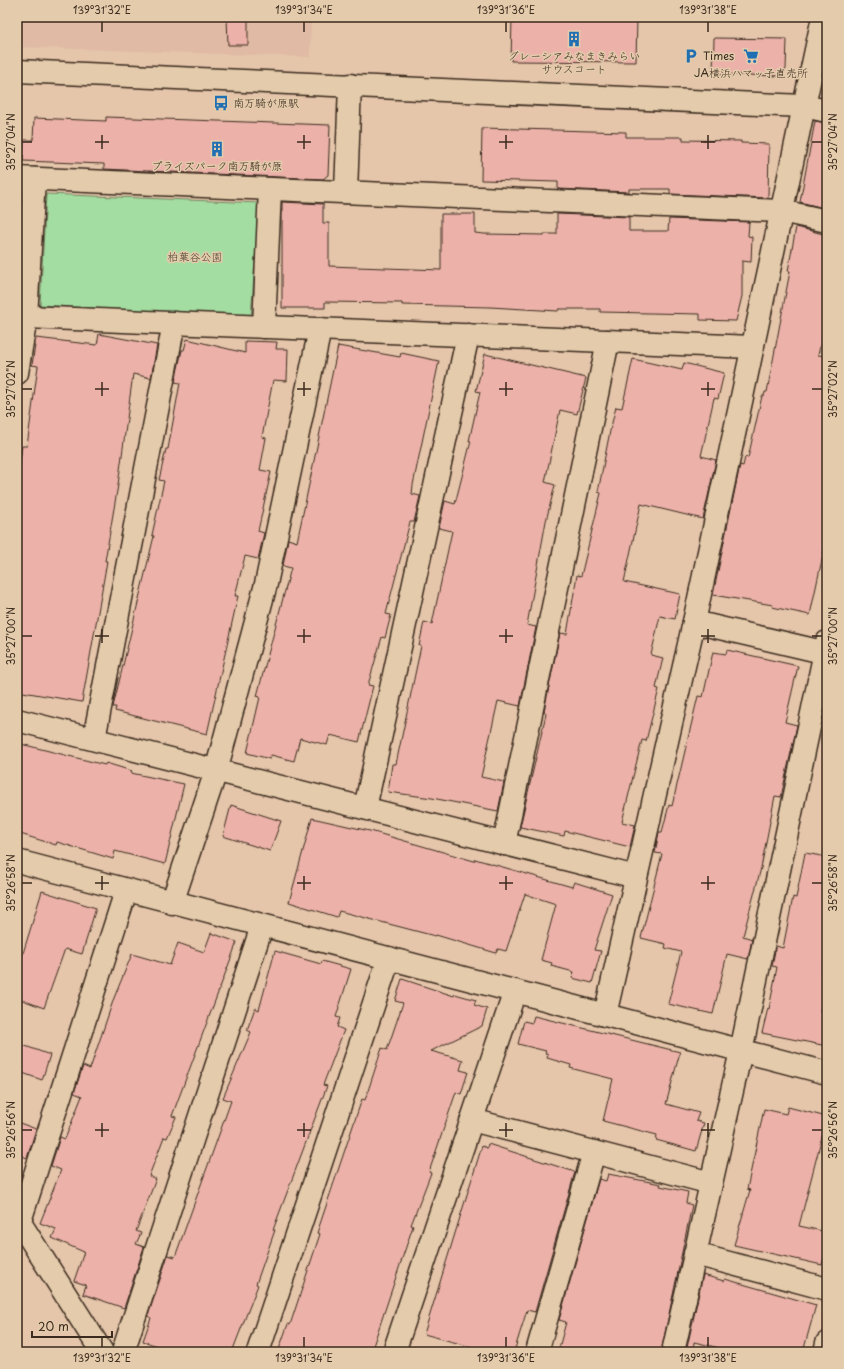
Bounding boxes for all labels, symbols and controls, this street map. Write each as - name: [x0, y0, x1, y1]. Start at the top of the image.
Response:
- text: 139°31'32"E: [73, 2, 131, 17]
- text: 139°31'34"E: [275, 2, 333, 17]
- text: 139°31'36"E: [477, 2, 535, 17]
- text: 139°31'38"E: [679, 2, 737, 17]
- building icon: グレーシアみなまきみらい サウスコート: [565, 30, 583, 48]
- place label: グレーシアみなまきみらい サウスコート: [508, 47, 640, 77]
- parking icon: Times: [682, 47, 700, 65]
- place label: Times: [703, 47, 734, 64]
- supermarket icon: JA横浜ハマッ子直売所: [742, 47, 760, 65]
- place label: JA横浜ハマッ子直売所: [694, 64, 808, 81]
- bus stop icon: 南万騎が原駅: [212, 94, 230, 112]
- place label: 南万騎が原駅: [233, 94, 299, 111]
- text: 35°27'04"N: [3, 113, 18, 171]
- text: 35°27'04"N: [825, 113, 840, 171]
- building icon: プライズパーク南万騎が原: [208, 140, 226, 158]
- place label: プライズパーク南万騎が原: [151, 157, 283, 174]
- park label: 柏葉谷公園: [168, 248, 223, 265]
- text: 35°27'02"N: [3, 360, 18, 418]
- text: 35°27'02"N: [825, 360, 840, 418]
- text: 35°27'00"N: [3, 607, 18, 665]
- text: 35°27'00"N: [825, 607, 840, 665]
- text: 35°26'58"N: [3, 854, 18, 912]
- text: 35°26'58"N: [825, 854, 840, 912]
- text: 35°26'56"N: [3, 1101, 18, 1159]
- text: 35°26'56"N: [825, 1101, 840, 1159]
- scale bar: [32, 1313, 112, 1339]
- text: 20 m: [38, 1317, 69, 1335]
- text: 139°31'32"E: [73, 1350, 131, 1365]
- text: 139°31'34"E: [275, 1350, 333, 1365]
- text: 139°31'36"E: [477, 1350, 535, 1365]
- text: 139°31'38"E: [679, 1350, 737, 1365]

